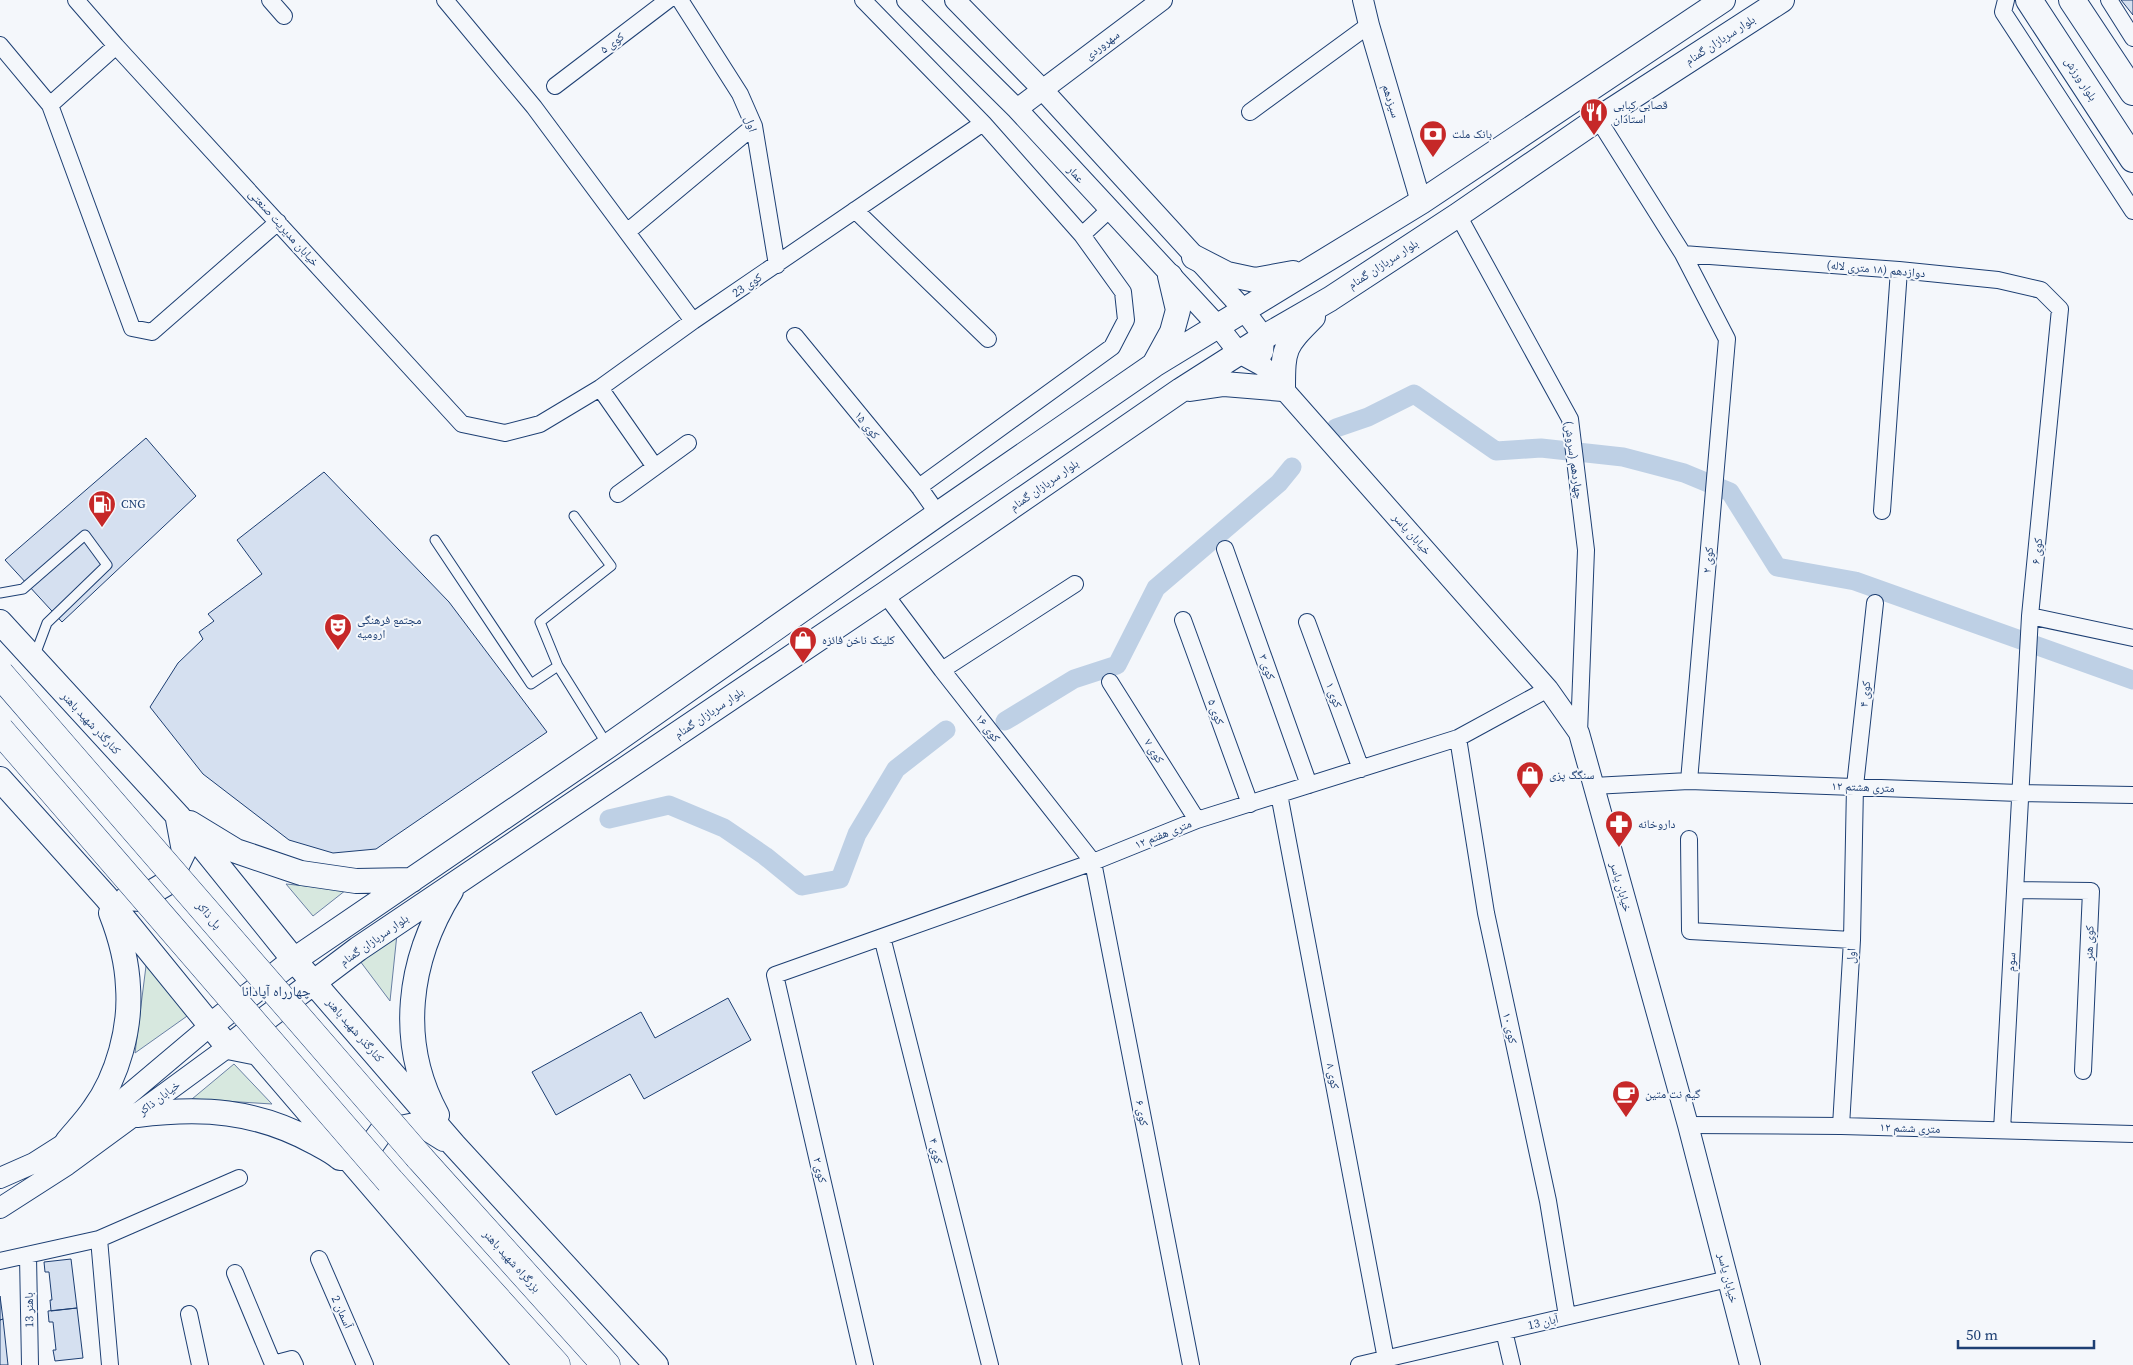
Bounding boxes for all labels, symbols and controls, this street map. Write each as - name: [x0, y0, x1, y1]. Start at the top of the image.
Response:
- street label: بلوار سربازان گمنام: [1682, 11, 1758, 69]
- street label: سهروردی: [1081, 27, 1123, 63]
- street label: کوی ۵: [597, 29, 627, 57]
- street label: بلوار ورزش: [2061, 54, 2101, 104]
- street label: سیزدهم: [1378, 82, 1404, 120]
- restaurant icon: قصابی کبابی استادان: [1579, 97, 1609, 136]
- place label: قصابی کبابی استادان: [1613, 97, 1668, 127]
- street label: اول: [741, 114, 761, 134]
- bank icon: بانک ملت: [1418, 119, 1448, 158]
- place label: بانک ملت: [1452, 126, 1492, 142]
- street label: عمار: [1063, 161, 1088, 186]
- street label: خیابان مدیریت صنعتی: [245, 186, 323, 270]
- street label: بلوار سربازان گمنام: [1345, 235, 1421, 293]
- street label: دوازدهم (۱۸ متری لاله): [1826, 257, 1926, 281]
- street label: کوی 23: [729, 269, 765, 301]
- street label: کوی ۱۵: [851, 408, 883, 442]
- street label: چهاردهم (سروش): [1561, 420, 1587, 500]
- street label: بلوار سربازان گمنام: [1006, 455, 1082, 515]
- fuel station icon: CNG: [87, 489, 117, 528]
- place label: CNG: [121, 496, 145, 512]
- street label: خیابان یاسر: [1388, 509, 1435, 559]
- street label: کوی ۶: [2028, 537, 2046, 565]
- street label: کوی ۲: [1699, 546, 1717, 574]
- theatre icon: مجتمع فرهنگی ارومیه: [323, 612, 353, 651]
- place label: مجتمع فرهنگی ارومیه: [357, 612, 422, 642]
- shop icon: کلینک ناخن فائزه: [788, 625, 818, 664]
- place label: کلینک ناخن فائزه: [822, 632, 895, 648]
- street label: کوی ۳: [1255, 652, 1279, 682]
- street label: کوی ۱: [1322, 680, 1346, 710]
- street label: کوی ۴: [1856, 680, 1874, 708]
- street label: بلوار سربازان گمنام: [671, 684, 747, 742]
- street label: کنارگذر شهید باهنر: [57, 687, 124, 758]
- street label: کوی ۵: [1204, 697, 1228, 727]
- street label: کوی ۱۶: [972, 711, 1004, 745]
- street label: کوی ۷: [1140, 736, 1168, 766]
- shop icon: سنگگ پزی: [1515, 760, 1545, 799]
- place label: سنگگ پزی: [1549, 767, 1595, 783]
- street label: ۱۲ متری هشتم: [1831, 778, 1895, 796]
- pharmacy icon: داروخانه: [1604, 809, 1634, 848]
- street label: ۱۲ متری هفتم: [1132, 815, 1194, 853]
- place label: داروخانه: [1638, 816, 1675, 832]
- street label: خیابان یاسر: [1606, 859, 1636, 914]
- street label: پل ذاکر: [192, 897, 226, 933]
- street label: بلوار سربازان گمنام: [336, 910, 412, 970]
- street label: کوی هنر: [2080, 925, 2098, 962]
- street label: اول: [1843, 948, 1859, 964]
- street label: سوم: [2003, 952, 2020, 972]
- district label: چهارراه آپادانا: [241, 981, 311, 1001]
- street label: کنارگذر شهید باهنر: [322, 994, 387, 1066]
- street label: کوی ۱۰: [1499, 1011, 1521, 1045]
- street label: کوی ۸: [1323, 1062, 1343, 1090]
- street label: خیابان ذاکر: [134, 1077, 184, 1120]
- cafe icon: گیم نت متین: [1611, 1079, 1641, 1118]
- place label: گیم نت متین: [1645, 1086, 1700, 1102]
- street label: کوی ۶: [1132, 1099, 1152, 1127]
- street label: ۱۲ متری ششم: [1879, 1119, 1941, 1137]
- street label: کوی ۴: [925, 1136, 947, 1166]
- street label: کوی ۲: [809, 1155, 831, 1185]
- street label: بزرگراه شهید باهنر: [479, 1225, 544, 1296]
- street label: خیابان یاسر: [1714, 1250, 1742, 1305]
- street label: باهنر 13: [21, 1292, 37, 1328]
- street label: آسمان 2: [328, 1293, 357, 1332]
- street label: 13 آبان: [1526, 1311, 1561, 1333]
- scale bar: [1958, 1318, 2094, 1350]
- text: 50 m: [1966, 1324, 1998, 1345]

